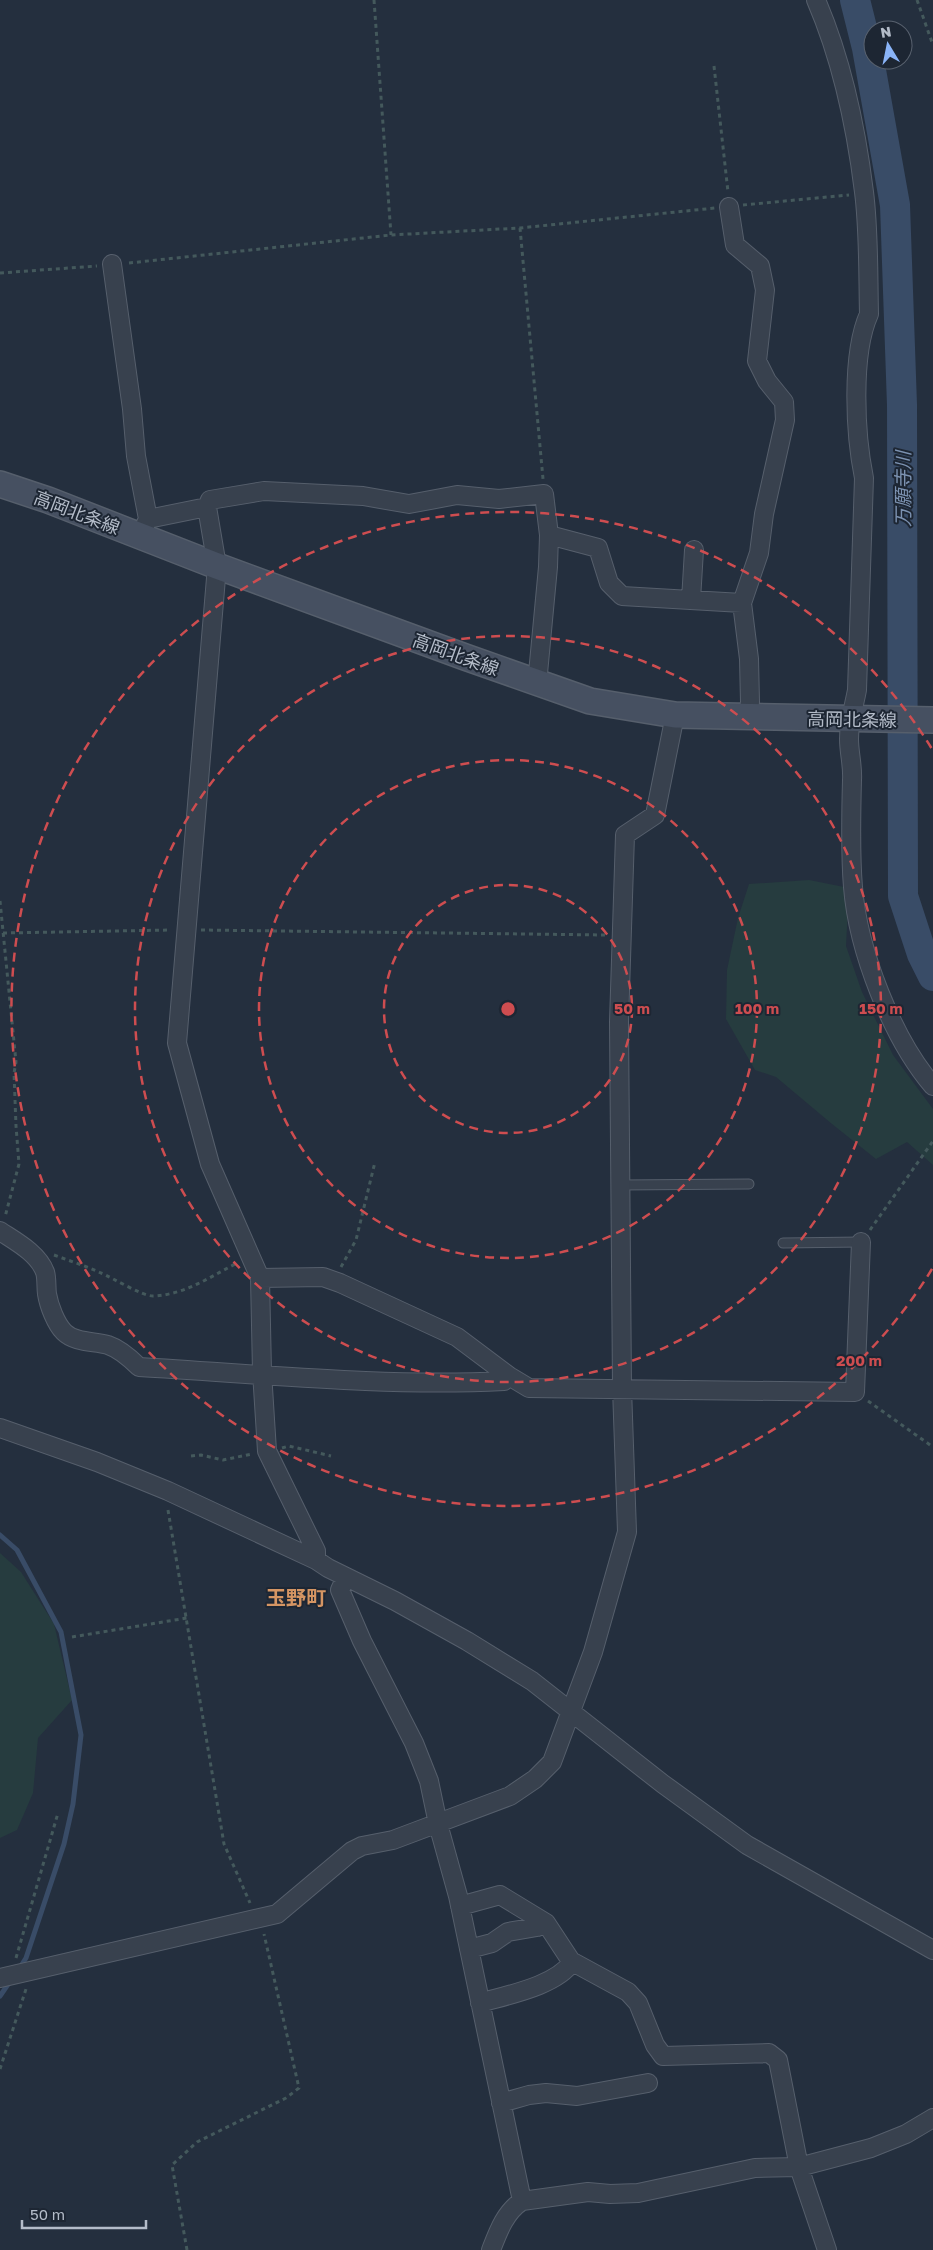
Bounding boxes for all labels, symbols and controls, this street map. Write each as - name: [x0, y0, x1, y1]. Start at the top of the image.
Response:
- north arrow: [863, 20, 913, 70]
- text: N: [879, 22, 892, 41]
- water label: 万願寺川: [891, 449, 914, 527]
- street label: 高岡北条線: [31, 486, 123, 538]
- street label: 高岡北条線: [410, 628, 502, 680]
- street label: 高岡北条線: [807, 707, 897, 731]
- text: 50 m: [614, 999, 650, 1017]
- text: 100 m: [735, 999, 779, 1017]
- text: 150 m: [859, 999, 903, 1017]
- centre of rings: [499, 1000, 517, 1018]
- text: 200 m: [836, 1351, 882, 1369]
- district label: 玉野町: [266, 1585, 326, 1609]
- scale bar: [22, 2198, 146, 2230]
- text: 50 m: [30, 2205, 65, 2223]

